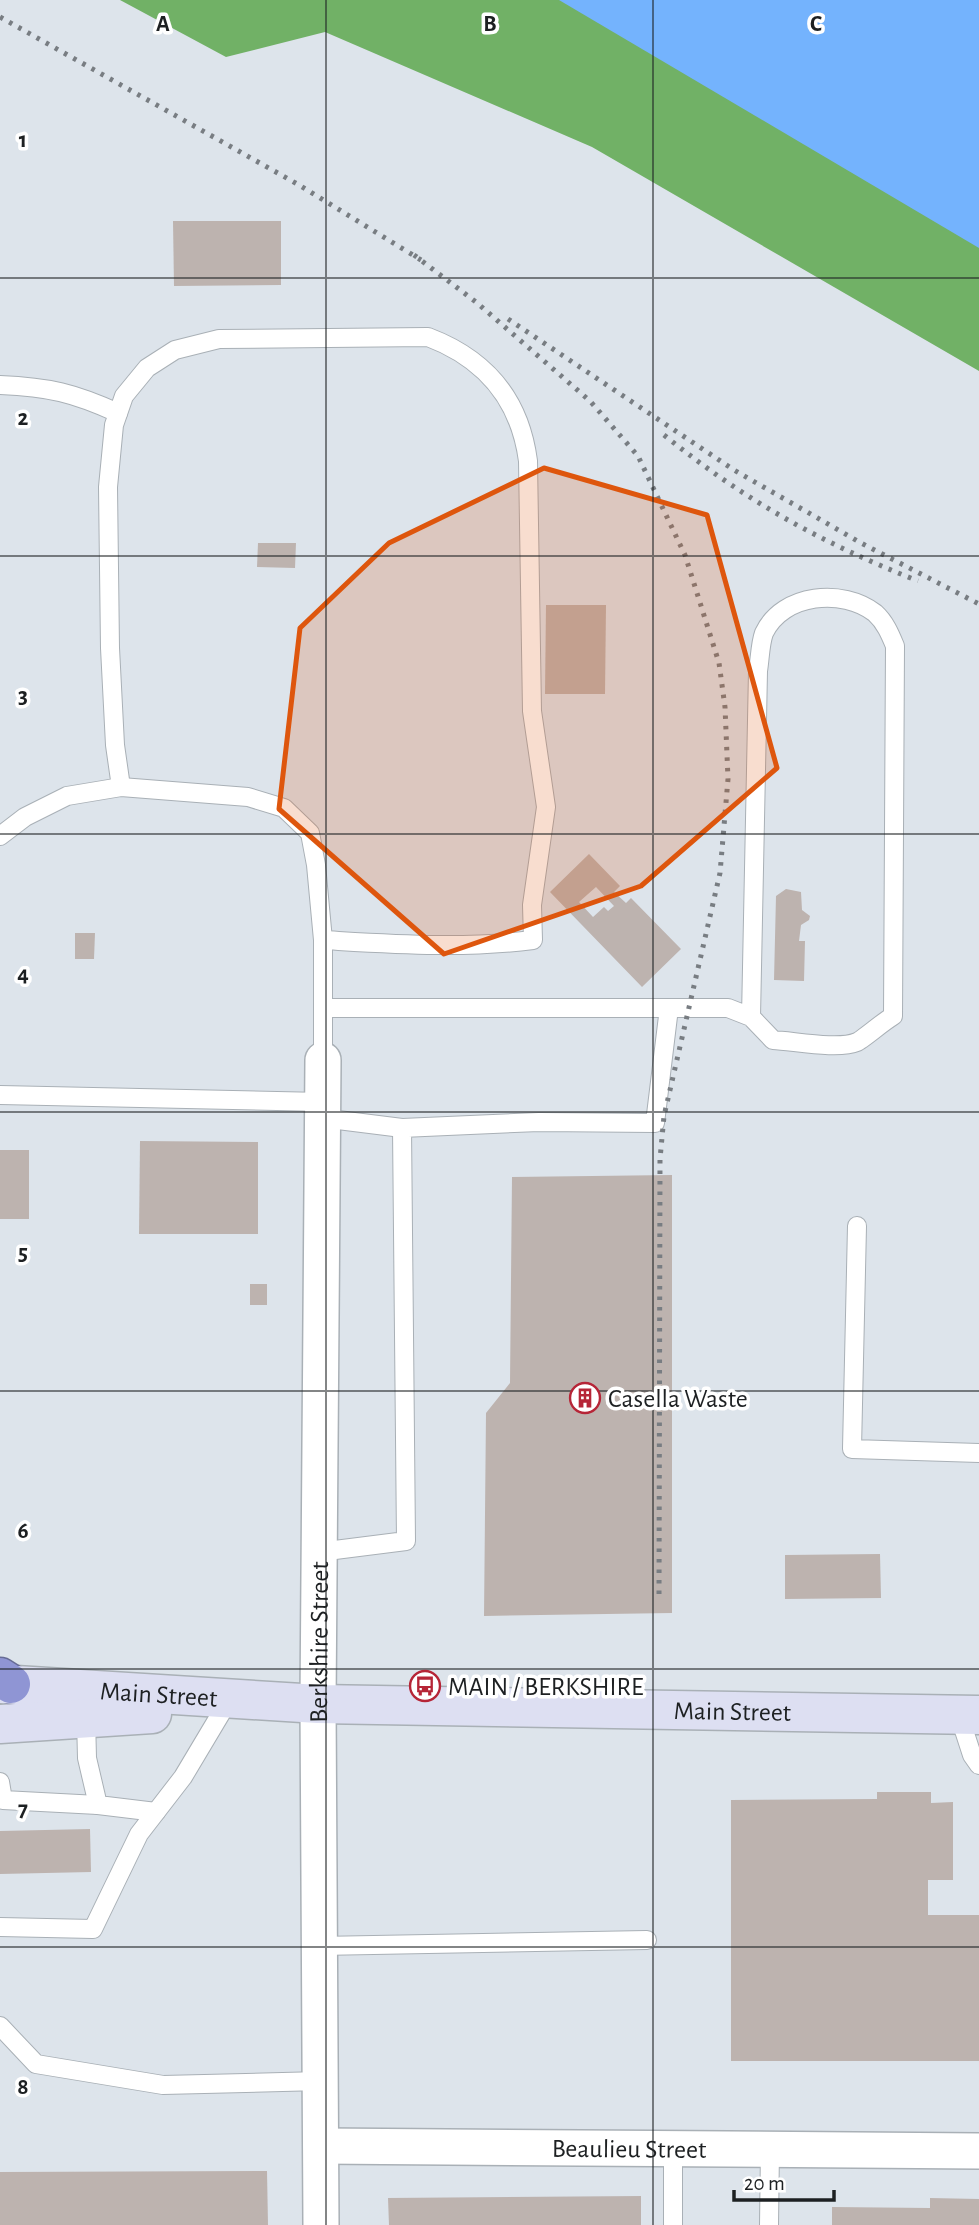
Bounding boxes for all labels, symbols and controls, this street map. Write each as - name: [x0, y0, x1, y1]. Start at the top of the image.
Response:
- text: A: [156, 13, 170, 36]
- text: B: [483, 13, 497, 36]
- text: C: [810, 13, 822, 36]
- text: 1: [19, 129, 27, 152]
- text: 2: [18, 407, 29, 430]
- text: 3: [18, 685, 28, 708]
- text: 4: [17, 963, 29, 986]
- text: 5: [18, 1242, 28, 1265]
- building icon: Casella Waste: [568, 1381, 602, 1415]
- place label: Casella Waste: [608, 1386, 748, 1412]
- text: 6: [17, 1520, 29, 1543]
- street label: Berkshire Street: [306, 1561, 333, 1723]
- bus stop icon: MAIN / BERKSHIRE: [408, 1669, 442, 1703]
- place label: MAIN / BERKSHIRE: [448, 1674, 643, 1700]
- street label: Main Street: [99, 1678, 218, 1712]
- street label: Main Street: [673, 1698, 791, 1726]
- text: 7: [18, 1798, 28, 1821]
- text: 8: [17, 2076, 29, 2099]
- street label: Beaulieu Street: [552, 2136, 706, 2163]
- scale bar: [734, 2158, 834, 2202]
- text: 20 m: [744, 2173, 785, 2194]

